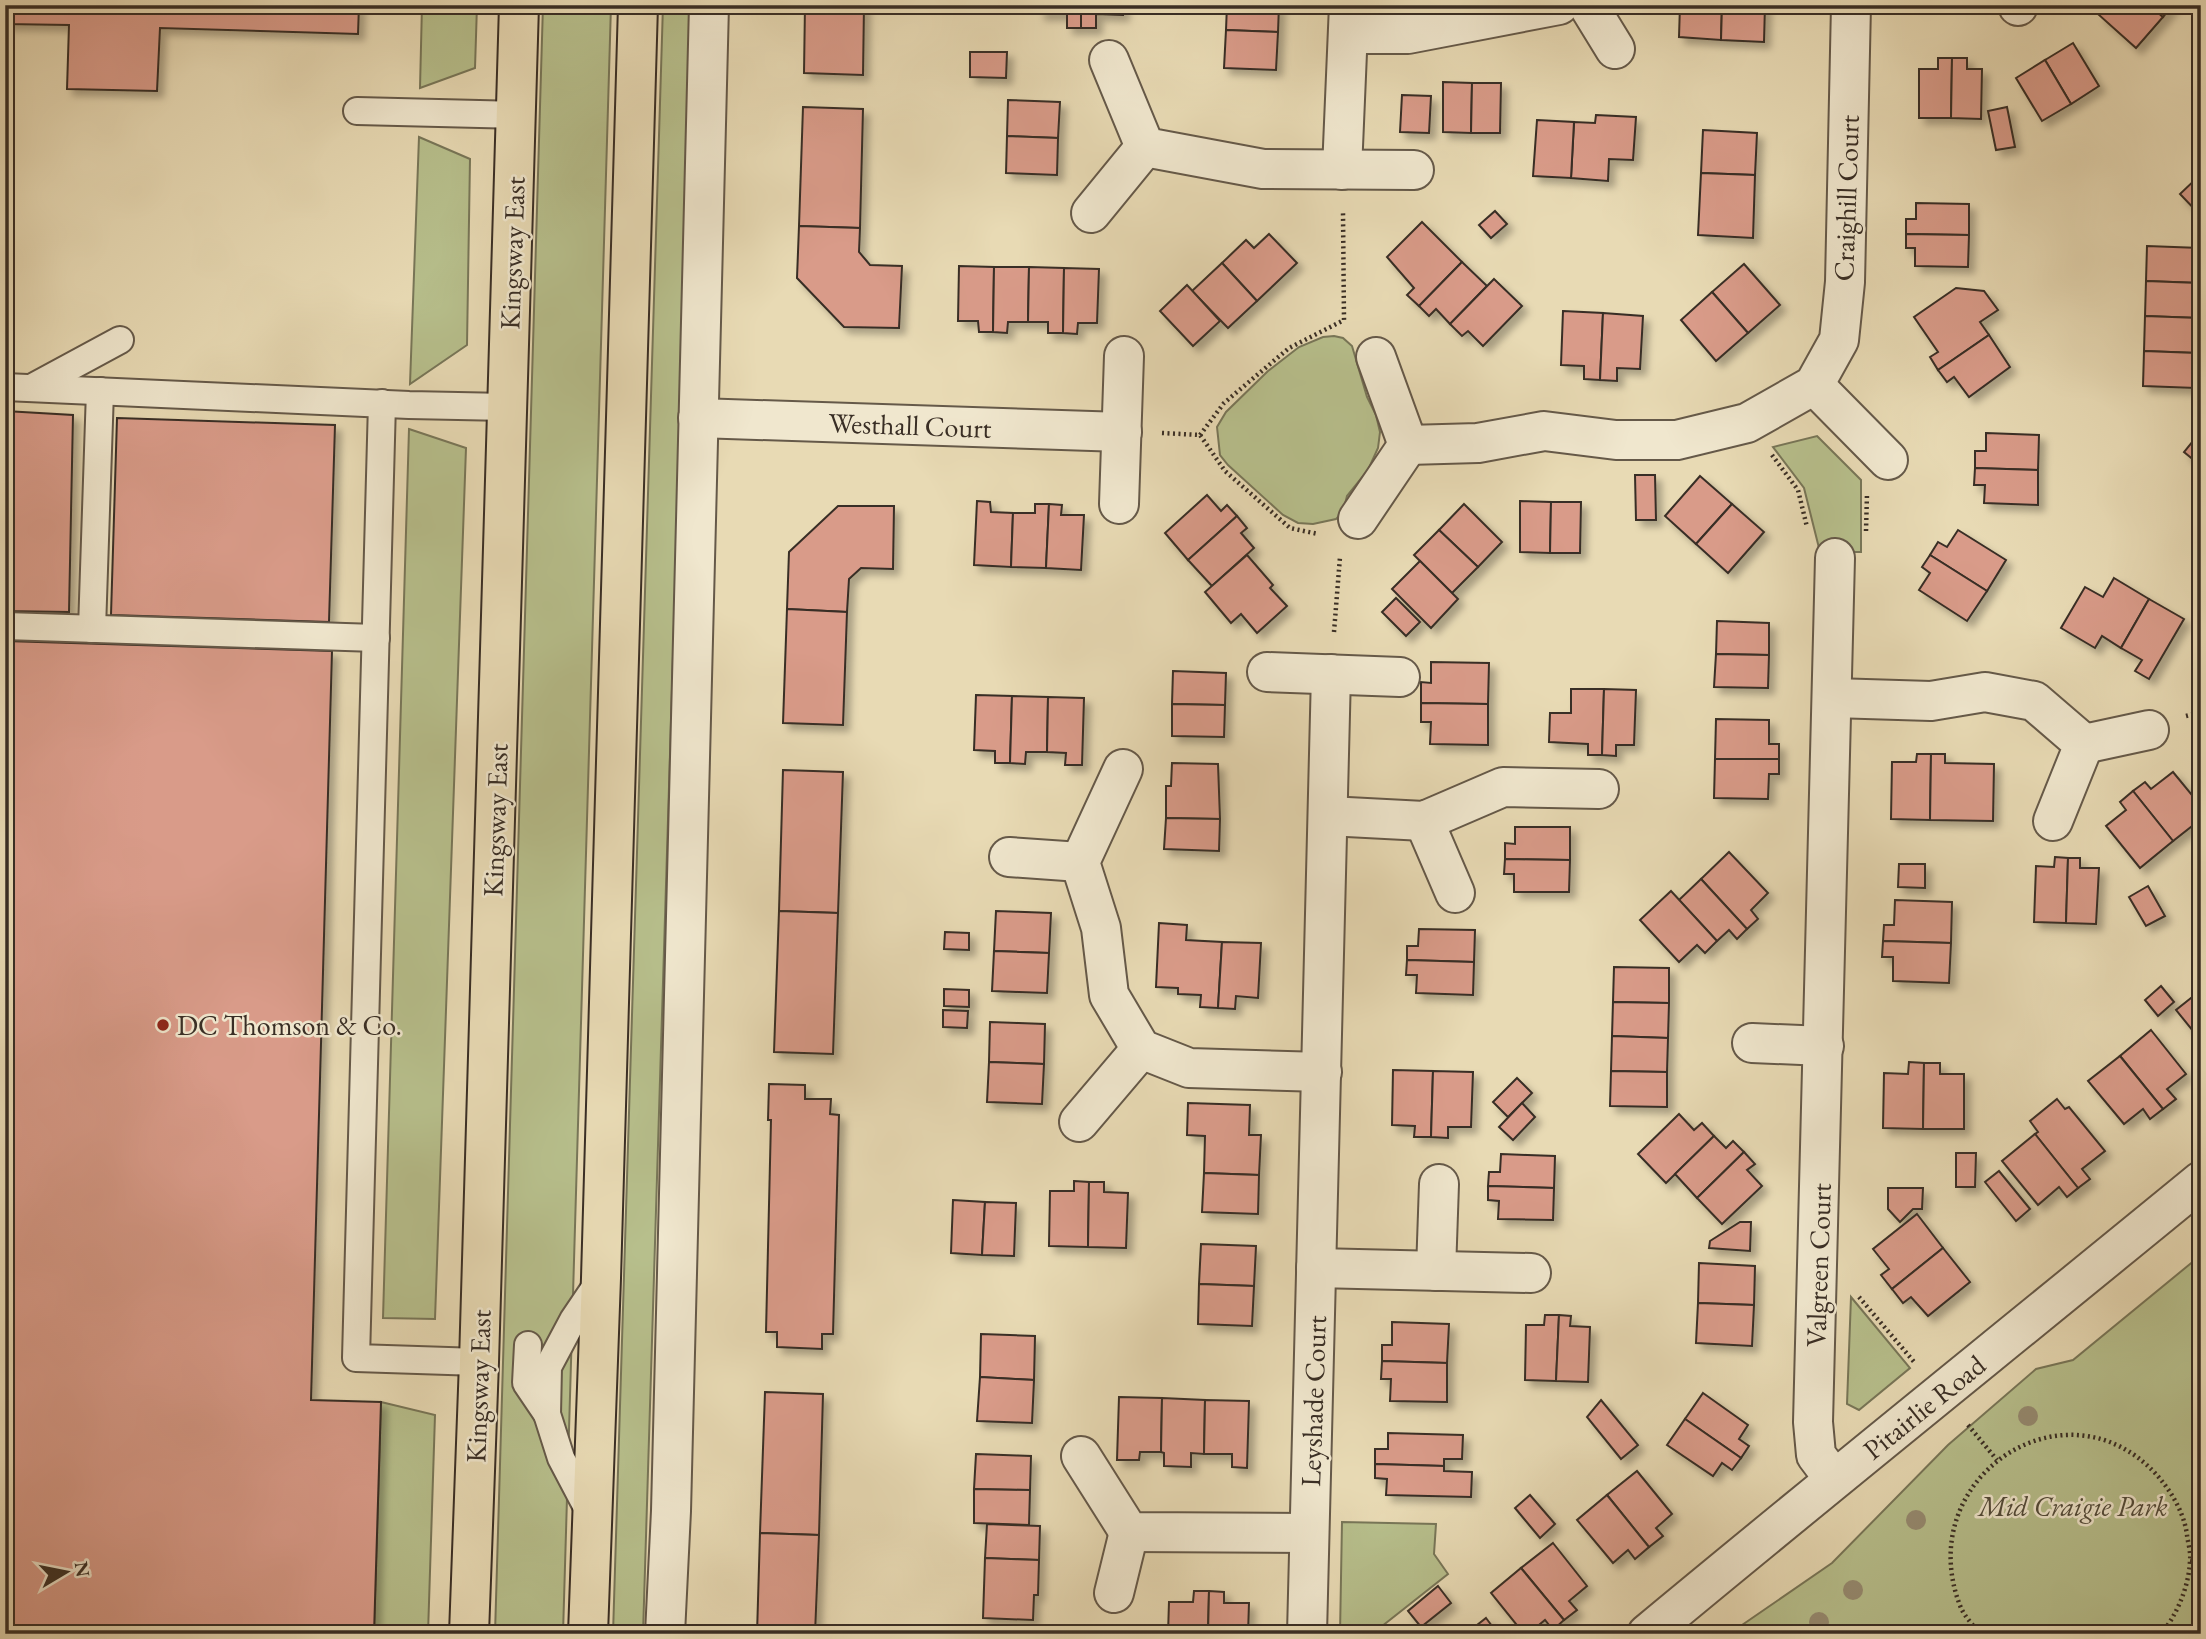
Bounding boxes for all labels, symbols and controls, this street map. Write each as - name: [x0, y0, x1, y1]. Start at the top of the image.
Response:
- street label: Craighill Court: [1825, 114, 1867, 282]
- street label: Kingsway East: [491, 175, 533, 330]
- street label: Westhall Court: [828, 404, 992, 446]
- street label: Kingsway East: [474, 742, 516, 897]
- place label: DC Thomson & Co.: [177, 1007, 402, 1043]
- marker: DC Thomson & Co.: [155, 1017, 171, 1033]
- street label: Valgreen Court: [1797, 1182, 1839, 1348]
- street label: Kingsway East: [457, 1308, 499, 1463]
- street label: Leyshade Court: [1292, 1314, 1334, 1487]
- street label: Pitairlie Road: [1855, 1346, 1993, 1467]
- park label: Mid Craigie Park: [1976, 1488, 2168, 1524]
- north arrow: [32, 1538, 102, 1608]
- text: N: [69, 1559, 96, 1579]

